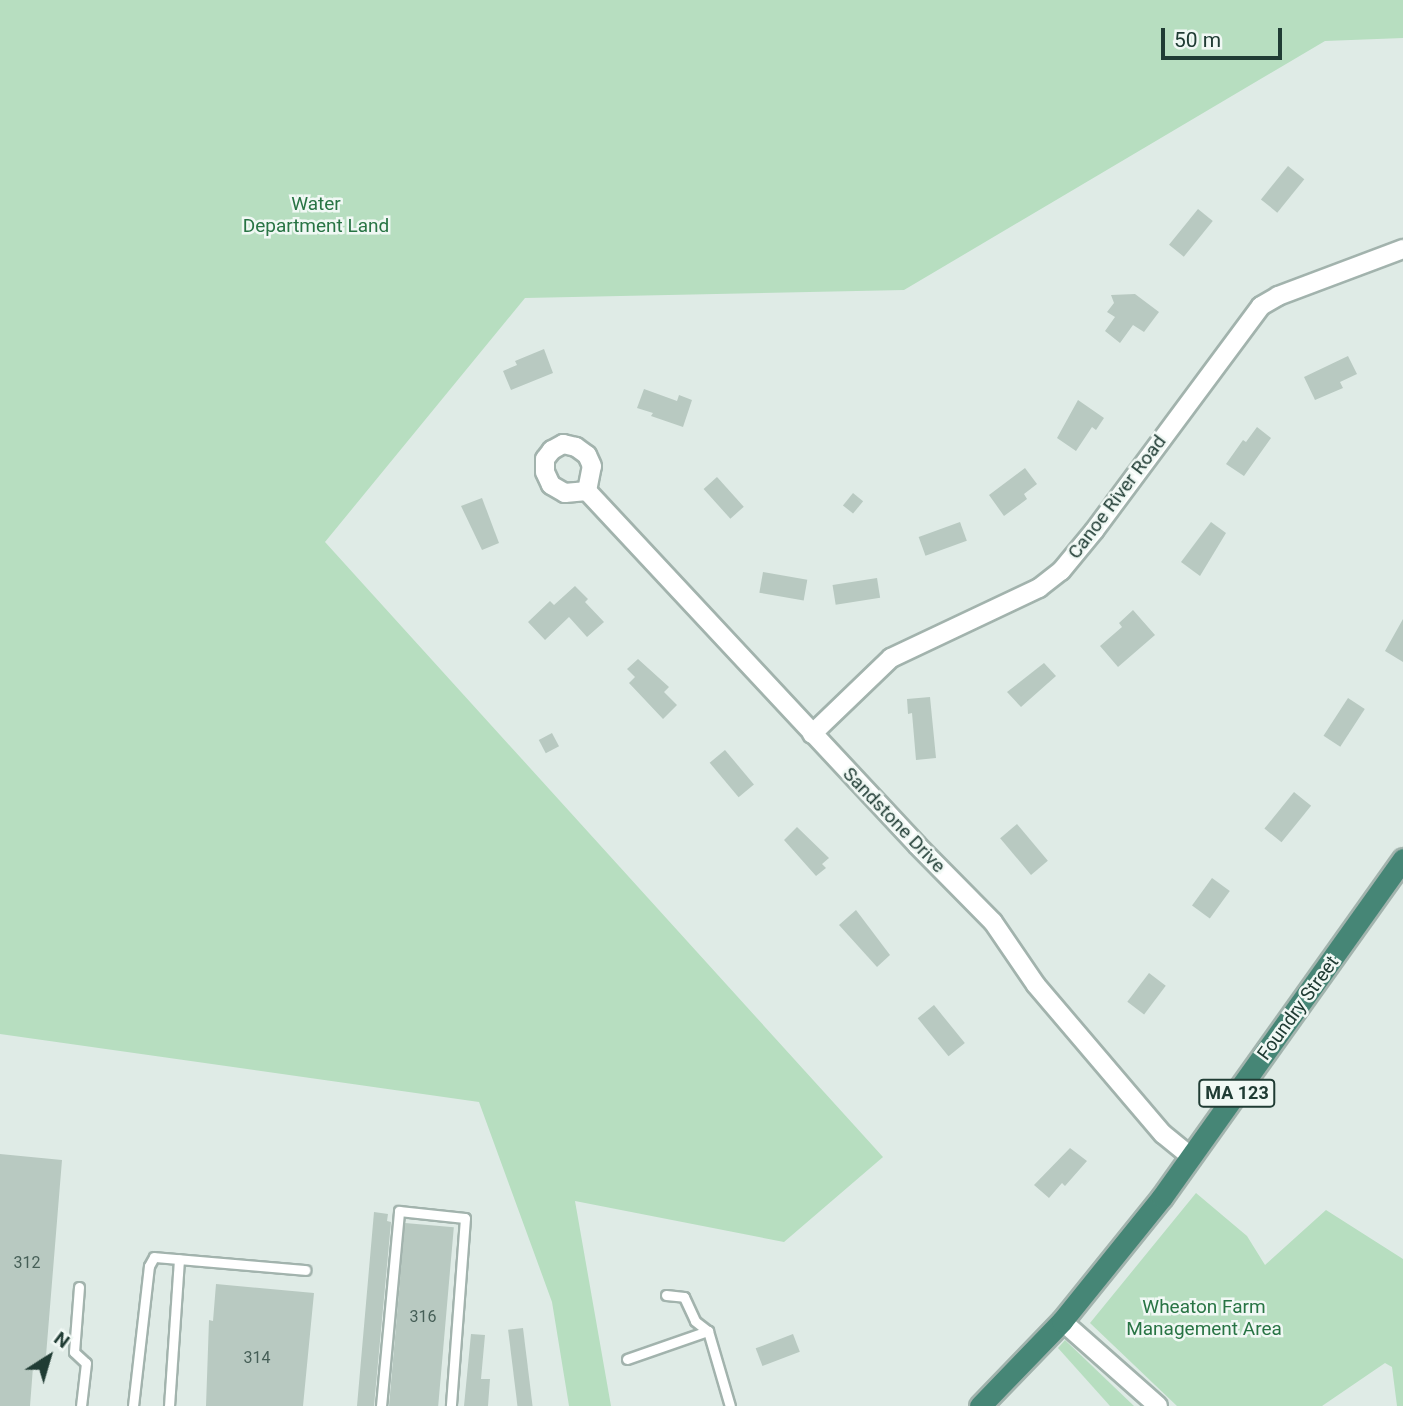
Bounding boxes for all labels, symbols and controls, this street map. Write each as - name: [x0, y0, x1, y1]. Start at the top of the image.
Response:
- scale bar: [1165, 14, 1286, 58]
- text: 50 m: [1174, 28, 1221, 52]
- park label: Water Department Land: [243, 193, 389, 237]
- street label: Canoe River Road: [1063, 431, 1171, 563]
- street label: Sandstone Drive: [838, 763, 950, 877]
- street label: Foundry Street: [1253, 951, 1343, 1065]
- road number: MA 123: [1197, 1078, 1277, 1108]
- house number: 312: [14, 1253, 40, 1273]
- park label: Wheaton Farm Management Area: [1126, 1296, 1282, 1340]
- house number: 316: [410, 1307, 436, 1327]
- north arrow: [14, 1322, 84, 1392]
- text: N: [50, 1327, 74, 1353]
- house number: 314: [244, 1348, 270, 1368]

